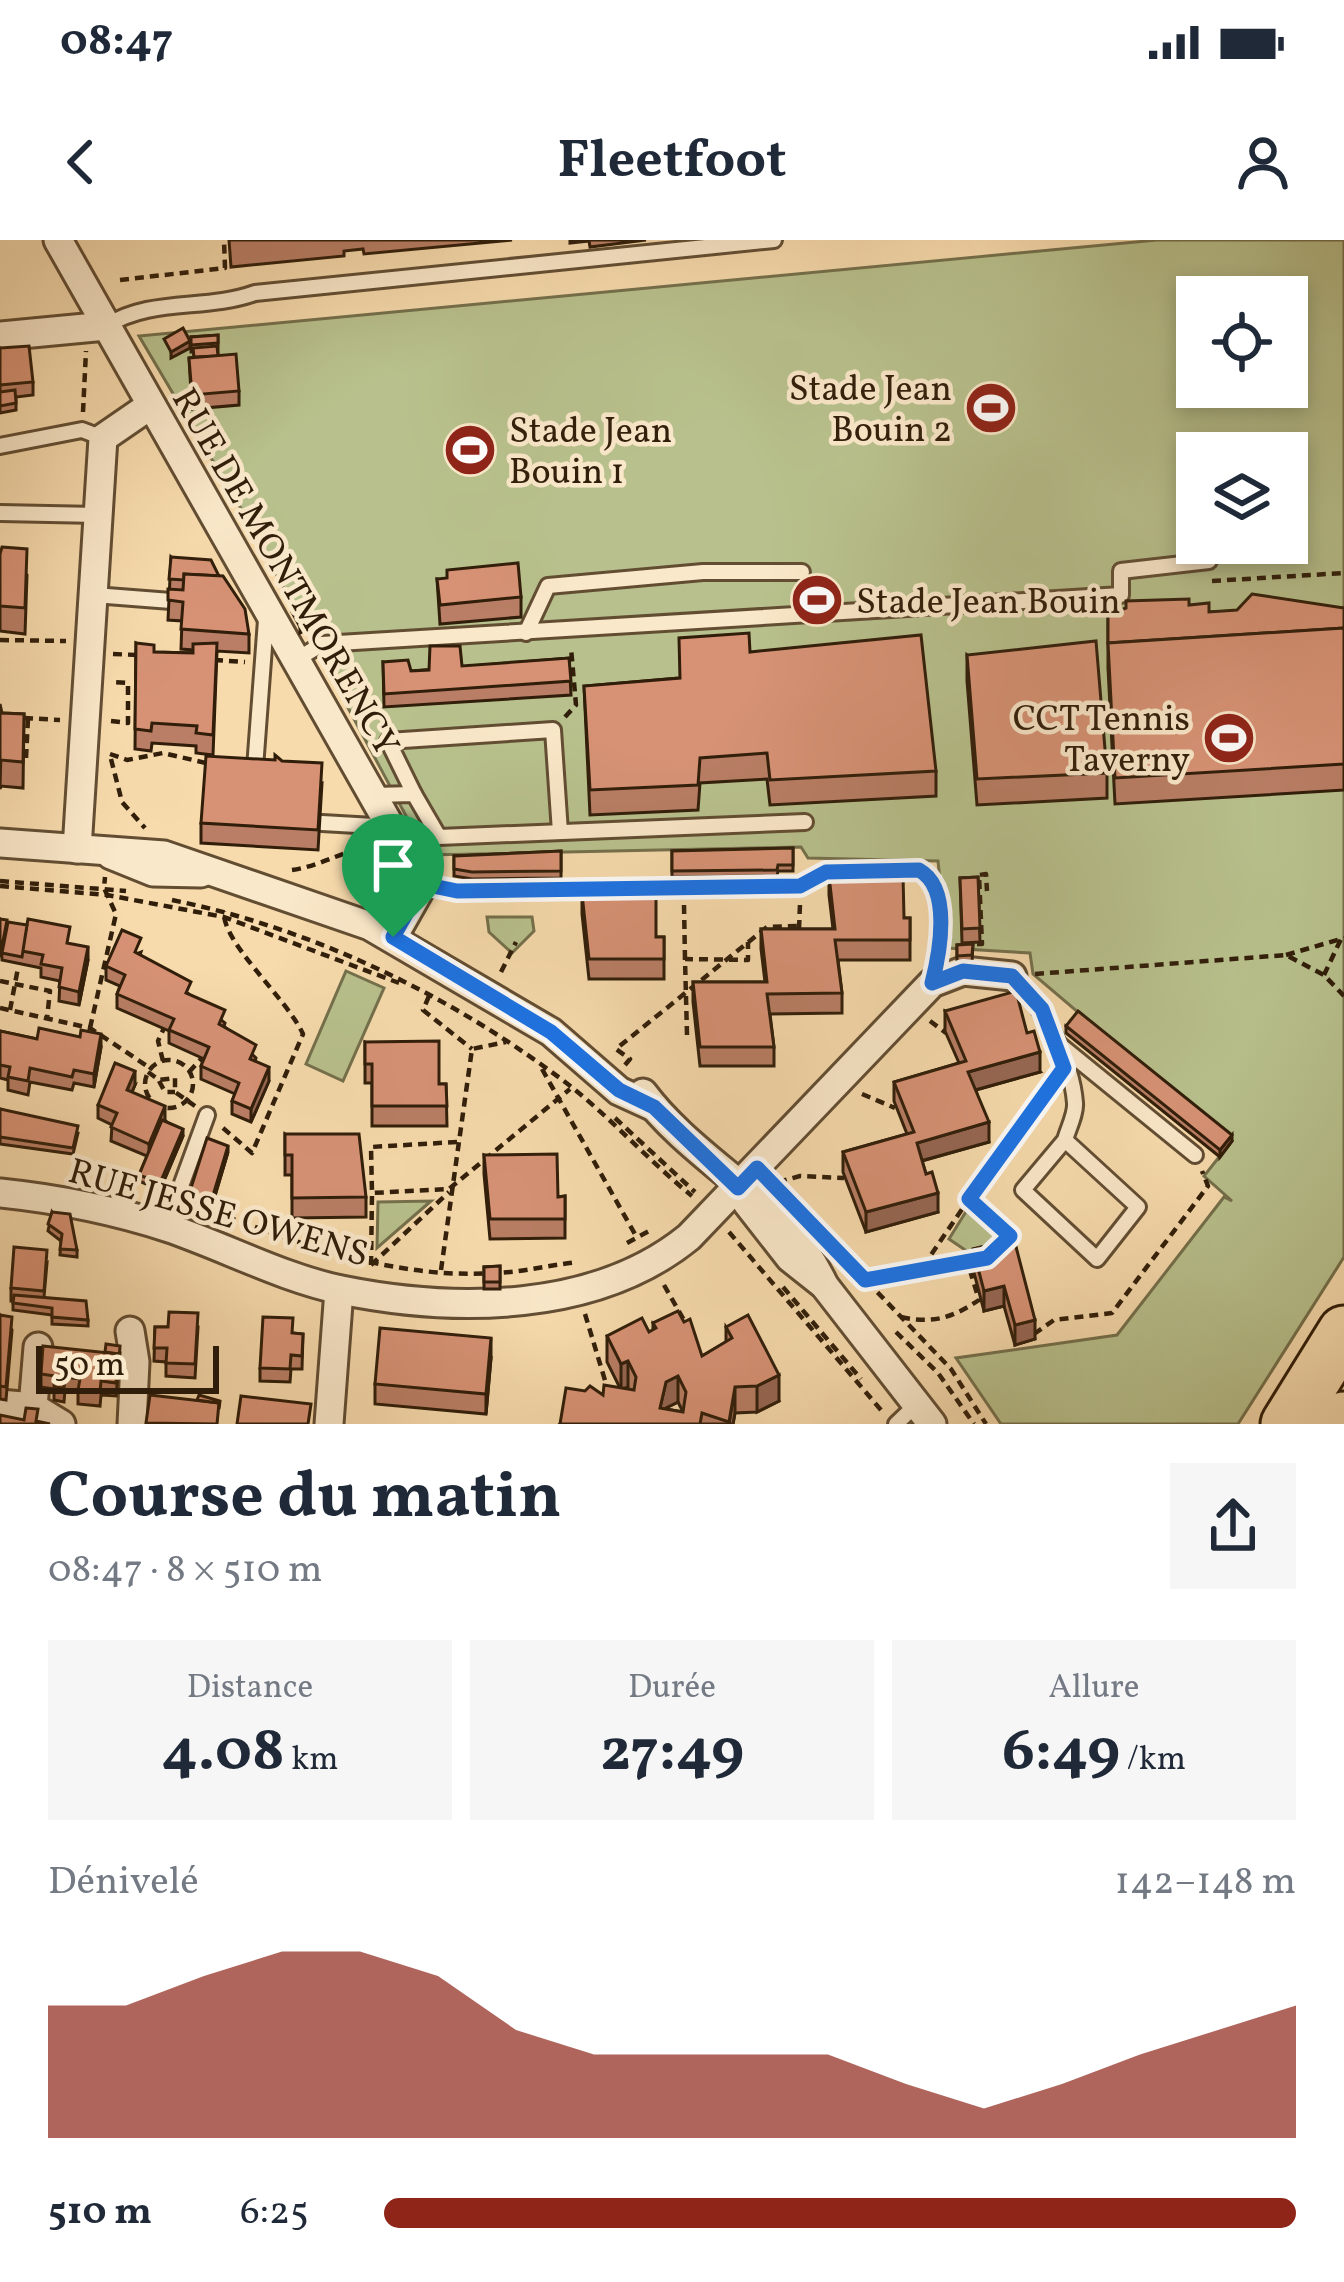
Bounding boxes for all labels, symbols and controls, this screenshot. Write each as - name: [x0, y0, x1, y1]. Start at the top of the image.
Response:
- text: 08:47: [60, 11, 173, 74]
- text: Fleetfoot: [557, 125, 787, 200]
- icon: back: [48, 129, 114, 195]
- icon: person: [1230, 129, 1296, 195]
- map controls: [1176, 276, 1308, 564]
- button: locate: [1176, 276, 1308, 408]
- place label: Stade Jean Bouin 2: [789, 366, 952, 457]
- street label: RUE DE MONTMORENCY: [158, 380, 410, 766]
- sports icon: Stade Jean Bouin 2: [963, 380, 1019, 436]
- place label: Stade Jean Bouin 1: [509, 408, 672, 499]
- sports icon: Stade Jean Bouin 1: [442, 422, 498, 478]
- button: layers: [1176, 432, 1308, 564]
- sports icon: Stade Jean Bouin: [789, 572, 845, 628]
- place label: Stade Jean Bouin: [856, 579, 1121, 629]
- place label: CCT Tennis Taverny: [1013, 696, 1190, 787]
- sports icon: CCT Tennis Taverny: [1201, 710, 1257, 766]
- pin: [342, 814, 444, 937]
- icon: arrive: [360, 832, 426, 898]
- street label: RUE JESSE OWENS: [62, 1148, 374, 1282]
- scale bar: [36, 1340, 219, 1393]
- text: 50 m: [54, 1344, 125, 1390]
- text: Course du matin: [48, 1453, 562, 1545]
- button: share: [1170, 1463, 1296, 1589]
- text: 08:47 · 8 × 510 m: [48, 1544, 322, 1598]
- text: Distance: [187, 1666, 313, 1712]
- text: Durée: [628, 1666, 716, 1712]
- text: Allure: [1048, 1666, 1140, 1712]
- text: 4.08: [162, 1712, 285, 1795]
- text: 27:49: [600, 1712, 744, 1795]
- text: 6:49: [1002, 1712, 1120, 1795]
- text: km: [285, 1738, 338, 1784]
- text: /km: [1120, 1738, 1186, 1784]
- text: Dénivelé: [48, 1856, 199, 1910]
- text: 142–148 m: [1115, 1856, 1296, 1910]
- text: 510 m: [48, 2186, 152, 2240]
- text: 6:25: [240, 2186, 309, 2240]

